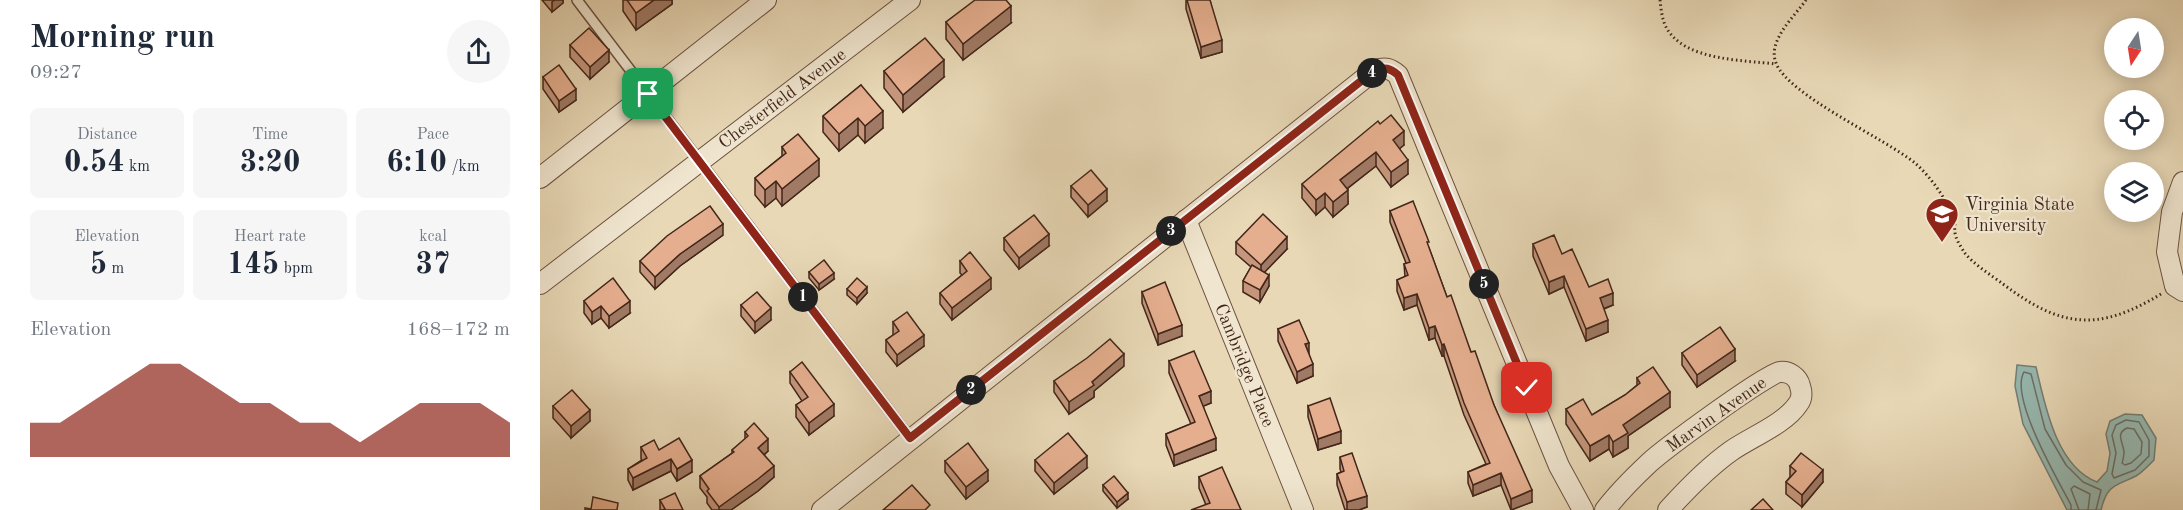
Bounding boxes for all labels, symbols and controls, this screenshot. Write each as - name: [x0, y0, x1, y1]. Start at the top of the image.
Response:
- north arrow: [2104, 18, 2164, 78]
- map controls: [2104, 18, 2164, 222]
- button: share: [447, 20, 510, 83]
- text: Morning run: [30, 22, 215, 55]
- street label: Chesterfield Avenue: [716, 45, 850, 152]
- pin: 4: [1357, 58, 1387, 88]
- text: 09:27: [30, 63, 82, 83]
- text: 4: [1367, 65, 1377, 81]
- pin: [622, 68, 673, 119]
- icon: arrive: [631, 77, 664, 110]
- button: locate: [2104, 90, 2164, 150]
- text: Distance: [77, 127, 137, 143]
- text: Time: [252, 127, 288, 143]
- text: Pace: [417, 127, 449, 143]
- text: 0.54: [64, 148, 125, 178]
- text: 3:20: [240, 148, 300, 178]
- text: 6:10: [386, 148, 447, 178]
- text: km: [125, 159, 150, 175]
- text: /km: [447, 159, 480, 175]
- button: layers: [2104, 162, 2164, 222]
- school or university icon: Virginia State University: [1924, 196, 1960, 243]
- place label: Virginia State University: [1965, 196, 2074, 235]
- pin: 3: [1156, 216, 1186, 246]
- text: 3: [1166, 223, 1176, 239]
- text: Elevation: [74, 229, 140, 245]
- text: Heart rate: [234, 229, 306, 245]
- text: kcal: [419, 229, 447, 245]
- text: 5: [90, 250, 107, 280]
- text: 145: [227, 250, 279, 280]
- text: 37: [416, 250, 450, 280]
- text: m: [107, 261, 124, 277]
- text: bpm: [279, 261, 313, 277]
- pin: 5: [1469, 269, 1499, 299]
- text: 5: [1479, 276, 1489, 292]
- pin: 1: [788, 282, 818, 312]
- text: 1: [798, 289, 808, 305]
- street label: Cambridge Place: [1211, 301, 1277, 430]
- text: Elevation: [30, 320, 111, 340]
- text: 168–172 m: [407, 320, 510, 340]
- pin: [1501, 362, 1552, 413]
- icon: check: [1510, 371, 1543, 404]
- street label: Marvin Avenue: [1663, 374, 1770, 456]
- pin: 2: [956, 375, 986, 405]
- text: 2: [966, 382, 976, 398]

